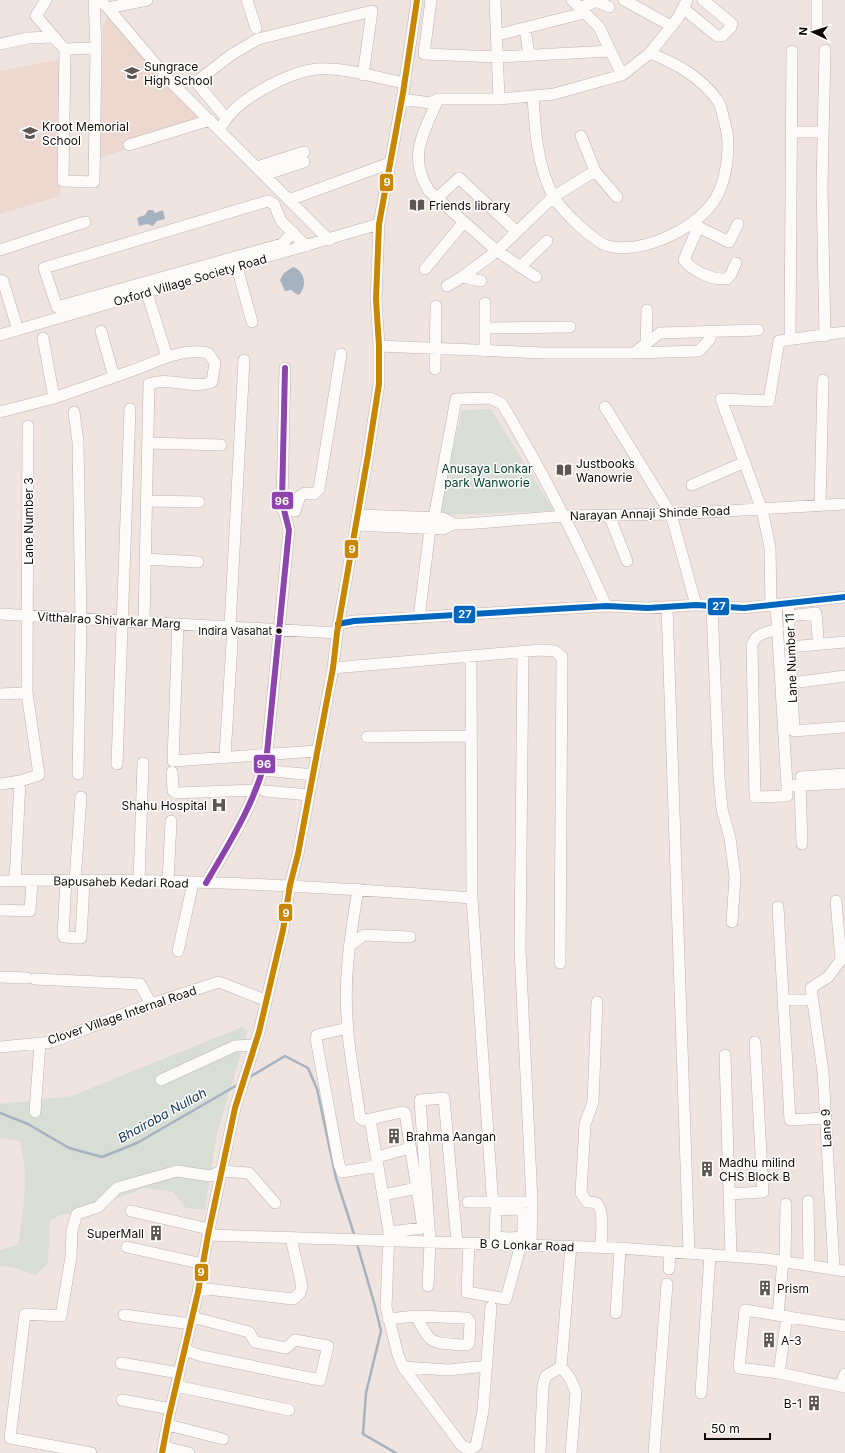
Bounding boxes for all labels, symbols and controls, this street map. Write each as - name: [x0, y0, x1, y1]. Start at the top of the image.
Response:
- north arrow: [793, 12, 833, 52]
- text: N: [796, 27, 810, 36]
- place label: Sungrace High School: [144, 59, 213, 88]
- school or university icon: Sungrace High School: [123, 64, 141, 82]
- place label: Kroot Memorial School: [42, 119, 129, 148]
- school or university icon: Kroot Memorial School: [21, 124, 39, 142]
- line badge: 9: [379, 173, 394, 192]
- text: 9: [383, 175, 391, 189]
- library icon: Friends library: [408, 196, 426, 214]
- place label: Friends library: [429, 198, 511, 213]
- street label: Oxford Village Society Road: [112, 251, 268, 309]
- place label: Justbooks Wanowrie: [576, 456, 635, 485]
- park label: Anusaya Lonkar park Wanworie: [441, 461, 533, 490]
- library icon: Justbooks Wanowrie: [555, 461, 573, 479]
- street label: Lane Number 3: [21, 477, 36, 565]
- line badge: 96: [271, 491, 294, 510]
- text: 96: [275, 494, 289, 508]
- street label: Narayan Annaji Shinde Road: [569, 503, 731, 523]
- line badge: 9: [344, 539, 359, 559]
- text: 9: [348, 542, 356, 556]
- line badge: 27: [707, 597, 730, 616]
- text: 27: [712, 599, 726, 613]
- line badge: 27: [453, 605, 476, 624]
- text: 27: [458, 607, 472, 621]
- street label: Vitthalrao Shivarkar Marg: [37, 609, 181, 631]
- street label: Lane Number 11: [782, 613, 800, 703]
- place label: Indira Vasahat: [198, 624, 272, 638]
- marker: Indira Vasahat: [274, 626, 284, 636]
- line badge: 96: [253, 754, 276, 774]
- text: 96: [257, 757, 271, 771]
- hospital icon: Shahu Hospital: [210, 796, 228, 814]
- place label: Shahu Hospital: [122, 798, 207, 813]
- street label: Bapusaheb Kedari Road: [53, 873, 189, 891]
- line badge: 9: [278, 903, 293, 922]
- text: 9: [282, 906, 290, 920]
- street label: Clover Village Internal Road: [46, 982, 198, 1048]
- water label: Bhairoba Nullah: [115, 1084, 209, 1146]
- street label: Lane 9: [818, 1108, 834, 1148]
- building icon: Brahma Aangan: [385, 1127, 403, 1145]
- place label: Brahma Aangan: [406, 1129, 496, 1144]
- place label: Madhu milind CHS Block B: [719, 1155, 795, 1184]
- building icon: Madhu milind CHS Block B: [698, 1160, 716, 1178]
- building icon: SuperMall: [147, 1224, 165, 1242]
- place label: SuperMall: [87, 1226, 144, 1241]
- street label: B G Lonkar Road: [479, 1236, 575, 1254]
- line badge: 9: [194, 1263, 209, 1282]
- text: 9: [197, 1265, 205, 1279]
- building icon: Prism: [756, 1279, 774, 1297]
- place label: Prism: [777, 1281, 809, 1296]
- building icon: A-3: [760, 1331, 778, 1349]
- place label: A-3: [781, 1333, 802, 1348]
- building icon: B-1: [805, 1394, 823, 1412]
- place label: B-1: [784, 1396, 802, 1411]
- scale bar: [705, 1415, 770, 1441]
- text: 50 m: [711, 1421, 740, 1436]

